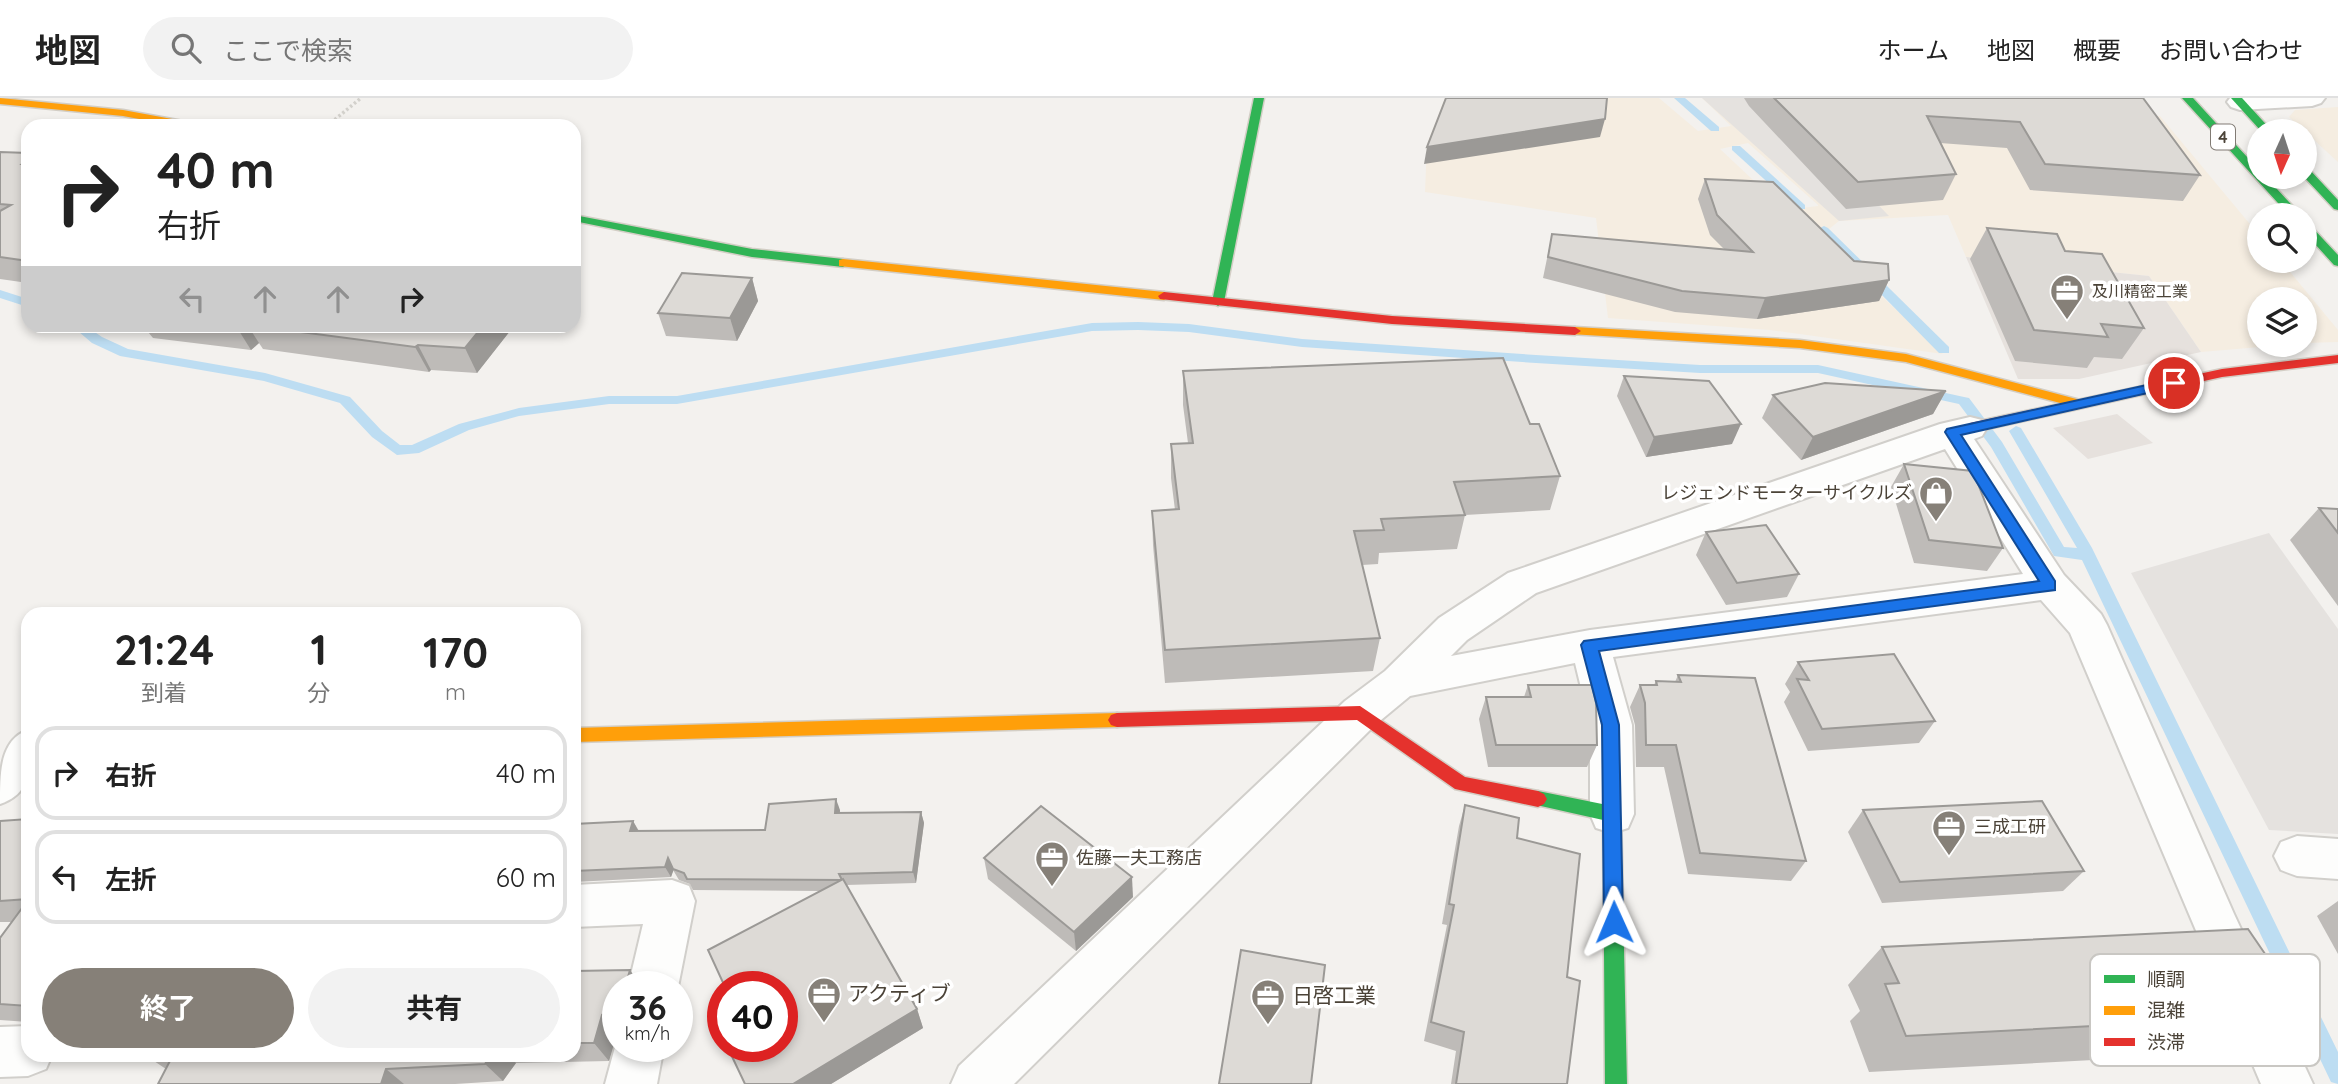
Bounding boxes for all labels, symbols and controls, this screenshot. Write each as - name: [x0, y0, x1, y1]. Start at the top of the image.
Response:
- search box: [143, 17, 633, 80]
- text: 地図: [35, 29, 101, 70]
- icon: search: [167, 29, 205, 67]
- text: ここで検索: [223, 34, 353, 67]
- text: ホーム: [1878, 35, 1949, 65]
- text: 地図: [1987, 35, 2035, 65]
- text: 概要: [2073, 35, 2121, 65]
- text: お問い合わせ: [2159, 35, 2303, 65]
- north arrow: [2247, 119, 2317, 189]
- map controls: [2247, 119, 2317, 357]
- road number: 4: [2211, 124, 2235, 150]
- text: 40 m: [157, 139, 275, 200]
- icon: right: [42, 147, 133, 238]
- button: search: [2247, 203, 2317, 273]
- text: 右折: [157, 205, 221, 245]
- office icon: 及川精密工業: [2048, 272, 2086, 321]
- icon: left: [173, 280, 211, 318]
- icon: ahead: [246, 280, 284, 318]
- icon: ahead: [319, 280, 357, 318]
- icon: right: [392, 280, 430, 318]
- place label: 及川精密工業: [2092, 281, 2188, 301]
- button: layers: [2247, 287, 2317, 357]
- pin: [2144, 353, 2204, 413]
- icon: arrive: [2155, 364, 2193, 402]
- shop icon: レジェンドモーターサイクルズ: [1917, 474, 1955, 523]
- place label: レジェンドモーターサイクルズ: [1661, 481, 1912, 504]
- text: 21:24: [114, 623, 214, 676]
- text: 1: [310, 623, 327, 676]
- text: 170: [423, 626, 488, 679]
- text: m: [445, 677, 466, 706]
- text: 到着: [141, 678, 187, 707]
- text: 分: [307, 678, 330, 707]
- icon: right: [46, 754, 84, 792]
- text: 40 m: [496, 757, 556, 790]
- text: 右折: [105, 759, 157, 792]
- office icon: 三成工研: [1930, 808, 1968, 857]
- place label: 三成工研: [1974, 815, 2046, 838]
- office icon: 佐藤一夫工務店: [1033, 839, 1071, 888]
- place label: 佐藤一夫工務店: [1076, 846, 1202, 869]
- icon: left: [46, 858, 84, 896]
- text: 60 m: [496, 861, 556, 894]
- text: 左折: [105, 863, 157, 896]
- position arrow: [1577, 885, 1651, 959]
- legend: [2090, 954, 2320, 1066]
- text: 順調: [2147, 967, 2185, 991]
- button: 終了: [42, 968, 294, 1048]
- button: 共有: [308, 968, 560, 1048]
- speed limit sign: 40: [707, 971, 798, 1062]
- office icon: アクティブ: [805, 975, 843, 1024]
- office icon: 日啓工業: [1249, 977, 1287, 1026]
- place label: アクティブ: [848, 980, 951, 1006]
- place label: 日啓工業: [1292, 982, 1376, 1008]
- text: 36: [628, 985, 667, 1029]
- text: 混雑: [2147, 998, 2185, 1022]
- text: km/h: [625, 1022, 670, 1045]
- text: 渋滞: [2147, 1030, 2185, 1054]

